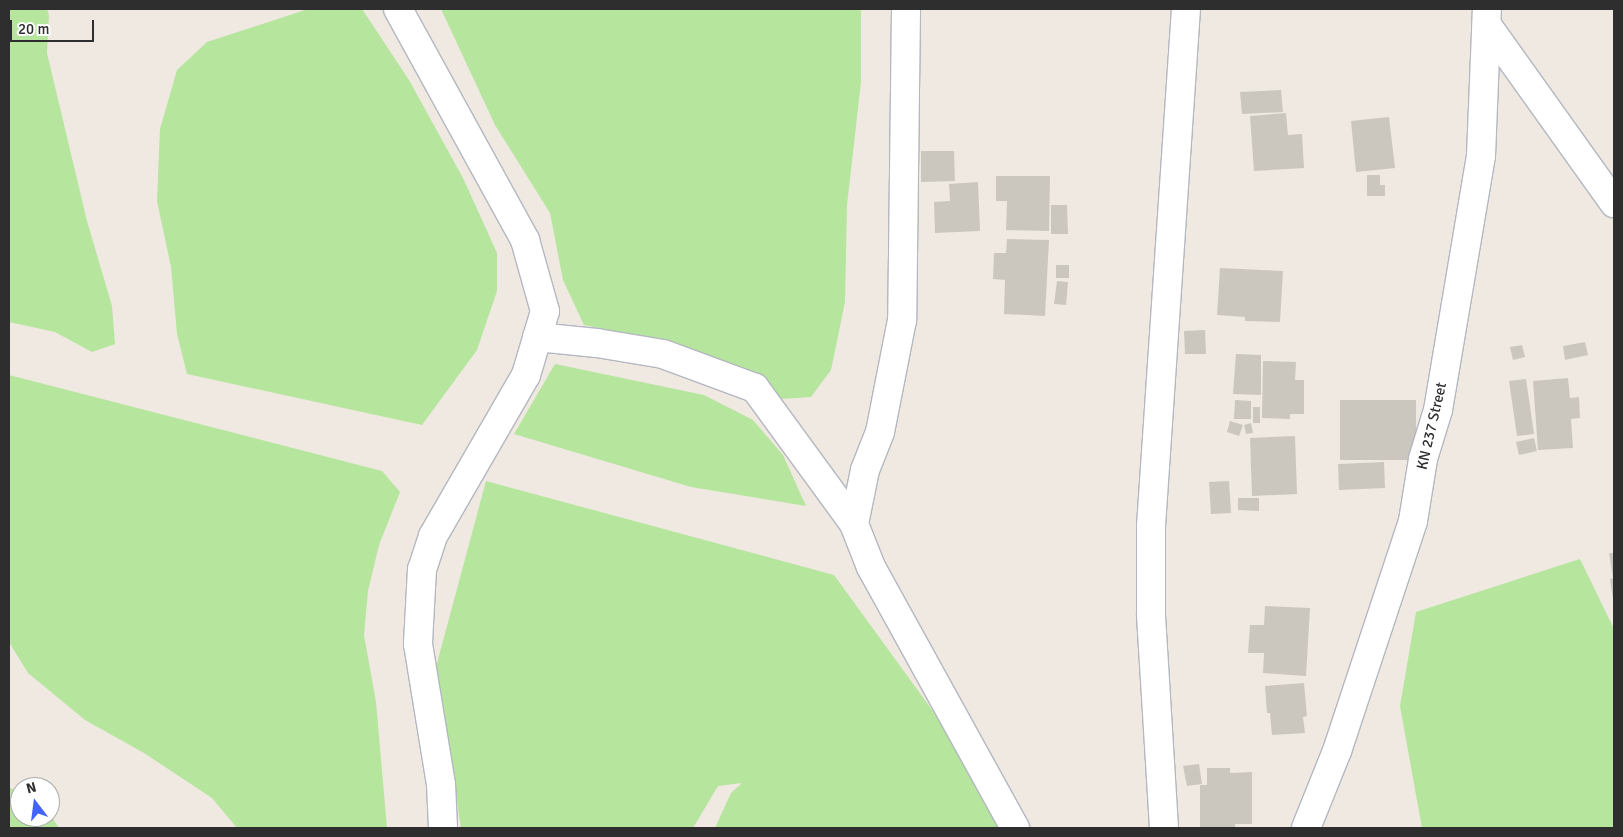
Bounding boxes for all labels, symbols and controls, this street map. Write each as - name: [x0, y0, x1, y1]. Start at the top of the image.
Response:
- scale bar: [12, 10, 96, 42]
- text: 20 m: [18, 20, 49, 38]
- street label: KN 237 Street: [1413, 381, 1451, 471]
- north arrow: [10, 777, 60, 827]
- text: N: [24, 779, 38, 797]

